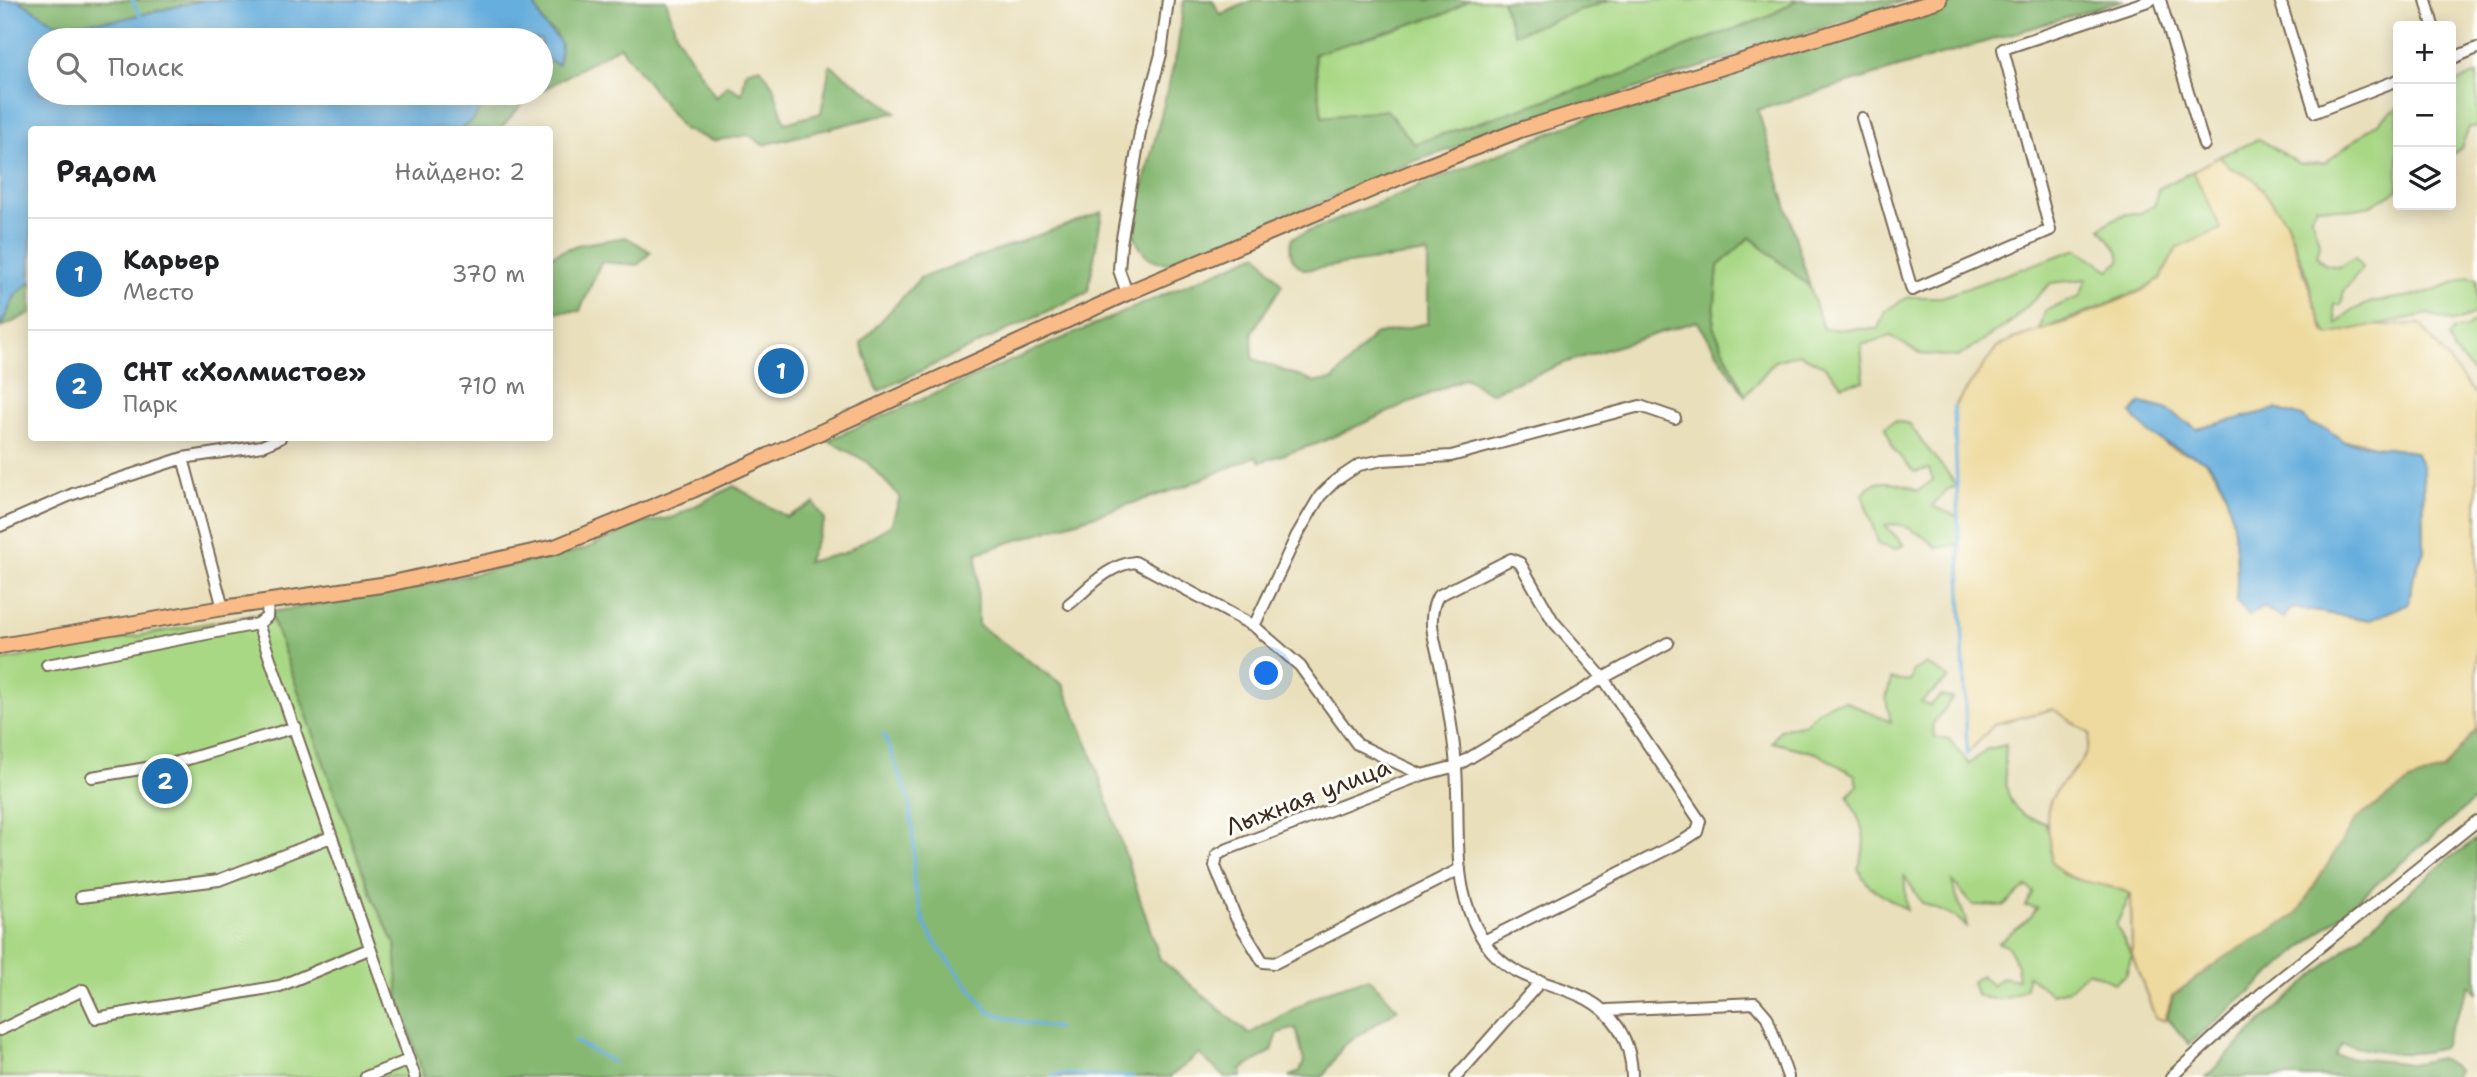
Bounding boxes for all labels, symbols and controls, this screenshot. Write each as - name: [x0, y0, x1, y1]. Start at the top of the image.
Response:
- map controls: [2393, 21, 2456, 210]
- button: +: [2393, 21, 2456, 84]
- search box: [28, 28, 553, 105]
- icon: search: [52, 48, 90, 86]
- text: Поиск: [108, 49, 184, 84]
- button: −: [2393, 84, 2456, 147]
- button: layers: [2393, 147, 2456, 210]
- text: Рядом: [56, 151, 156, 192]
- text: Найдено: 2: [395, 157, 525, 187]
- text: Карьер: [123, 242, 220, 277]
- text: 1: [74, 259, 84, 289]
- text: 370 m: [452, 259, 525, 289]
- text: Место: [123, 277, 194, 307]
- pin: 1: [758, 345, 804, 397]
- text: СНТ «Холмистое»: [123, 354, 366, 389]
- text: 2: [71, 371, 87, 401]
- text: 710 m: [457, 371, 525, 401]
- text: Парк: [123, 389, 178, 419]
- your location: [1249, 656, 1283, 690]
- street label: Лыжная улица: [1221, 751, 1395, 843]
- pin: 2: [142, 755, 188, 807]

